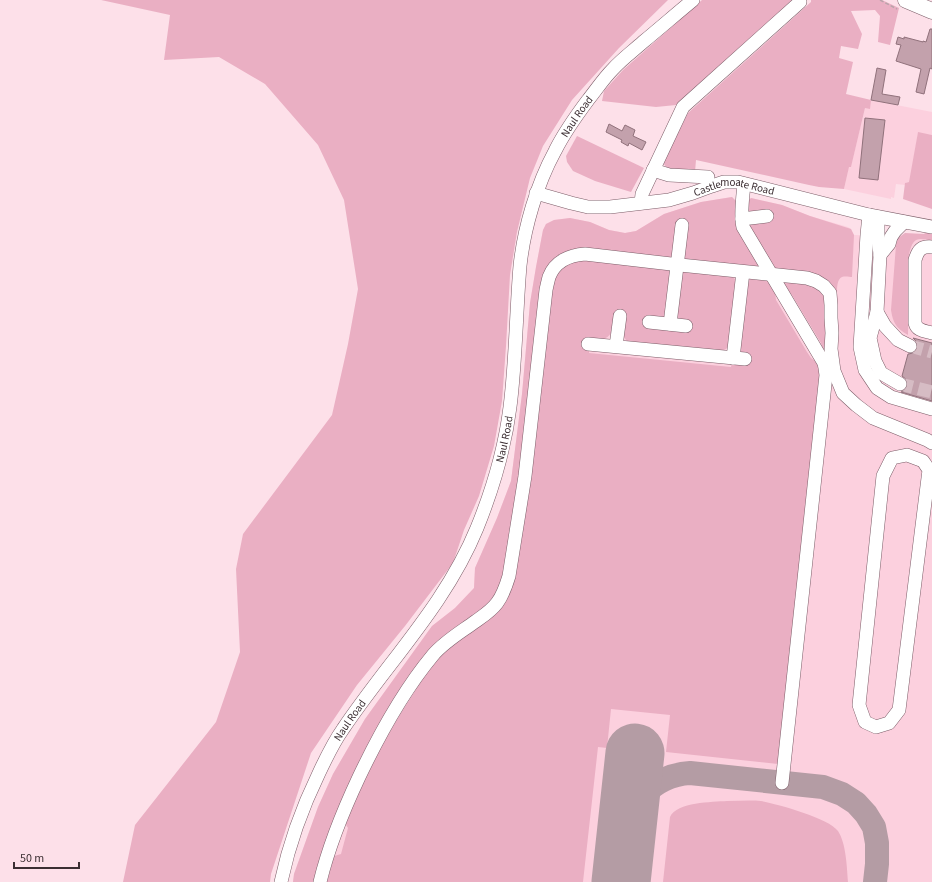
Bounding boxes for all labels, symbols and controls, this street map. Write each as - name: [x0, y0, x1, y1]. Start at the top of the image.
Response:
- street label: Naul Road: [557, 92, 596, 140]
- street label: Castlemoate Road: [691, 175, 776, 200]
- street label: Naul Road: [492, 415, 516, 464]
- street label: Naul Road: [330, 696, 369, 743]
- scale bar: [14, 844, 79, 870]
- text: 50 m: [20, 850, 44, 867]

